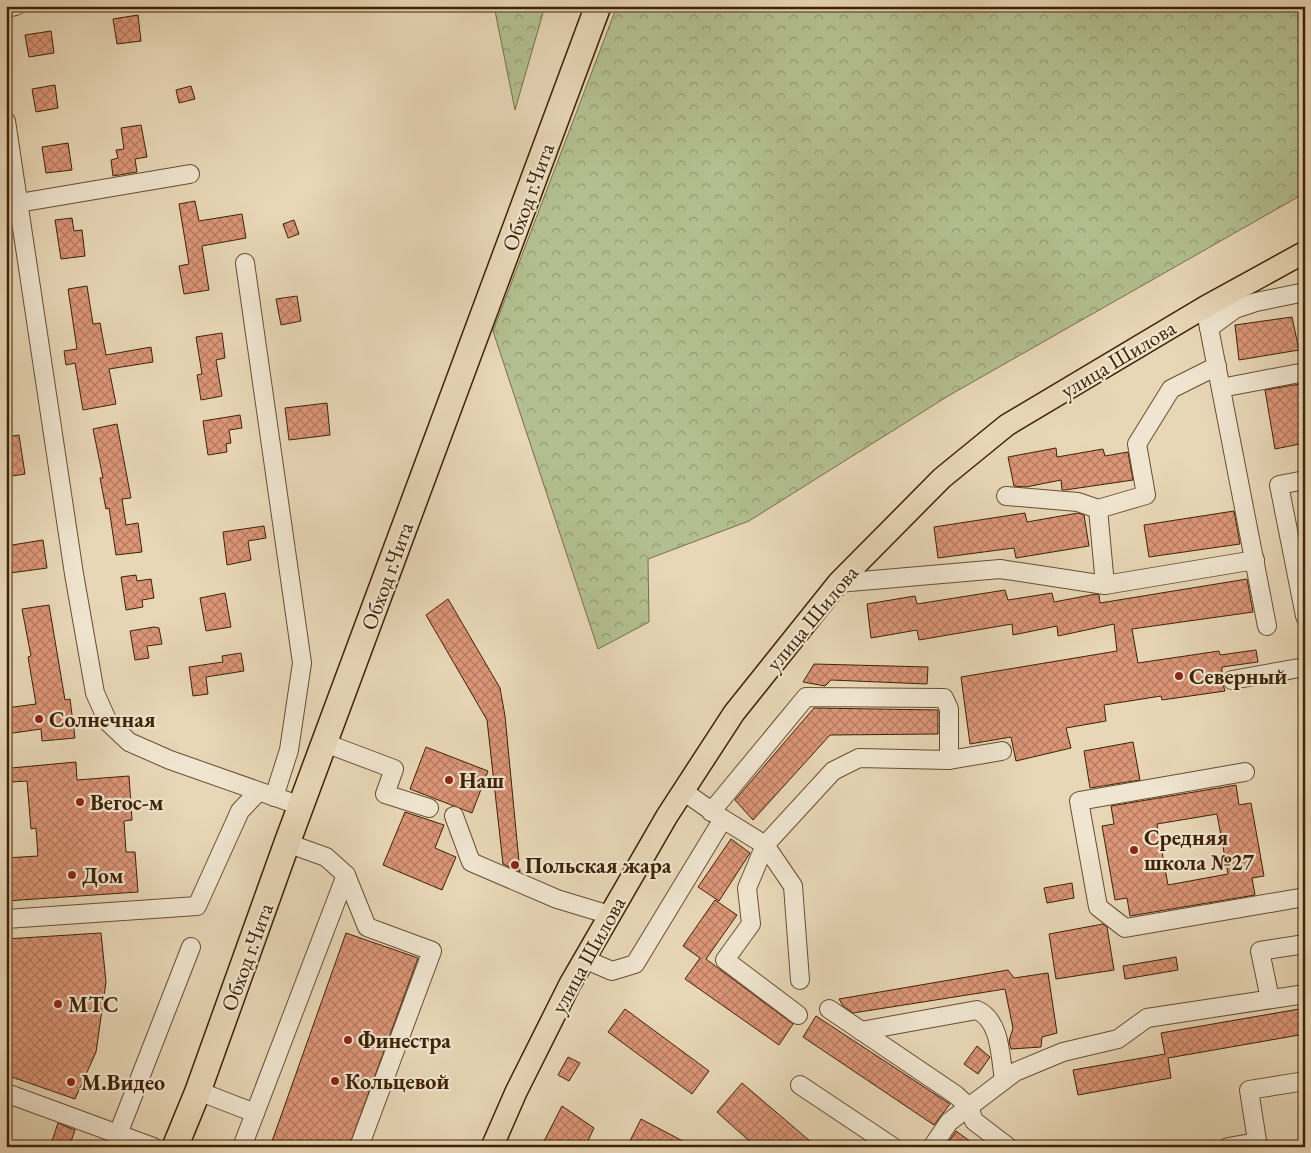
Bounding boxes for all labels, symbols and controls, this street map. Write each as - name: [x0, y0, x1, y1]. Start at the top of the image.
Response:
- street label: Обход г.Чита: [495, 139, 561, 255]
- street label: улица Шилова: [1055, 313, 1181, 405]
- street label: Обход г.Чита: [354, 518, 420, 634]
- street label: улица Шилова: [759, 559, 865, 677]
- place label: Северный: [1189, 662, 1287, 691]
- marker: Северный: [1173, 670, 1185, 682]
- place label: Солнечная: [49, 705, 156, 734]
- marker: Солнечная: [33, 713, 45, 725]
- place label: Наш: [459, 766, 504, 795]
- marker: Наш: [443, 774, 455, 786]
- place label: Вегос-м: [90, 788, 164, 817]
- marker: Вегос-м: [74, 796, 86, 808]
- place label: Средняя школа №27: [1144, 823, 1255, 877]
- marker: Средняя школа №27: [1128, 844, 1140, 856]
- place label: Польская жара: [525, 851, 672, 880]
- marker: Польская жара: [509, 859, 521, 871]
- place label: Дом: [82, 861, 124, 890]
- marker: Дом: [66, 869, 78, 881]
- street label: улица Шилова: [544, 891, 632, 1019]
- street label: Обход г.Чита: [214, 899, 280, 1015]
- place label: МТС: [68, 990, 119, 1019]
- marker: МТС: [52, 998, 64, 1010]
- place label: Финестра: [358, 1026, 451, 1055]
- marker: Финестра: [342, 1034, 354, 1046]
- place label: Кольцевой: [345, 1067, 449, 1096]
- place label: М.Видео: [81, 1068, 165, 1097]
- marker: Кольцевой: [329, 1075, 341, 1087]
- marker: М.Видео: [65, 1076, 77, 1088]

